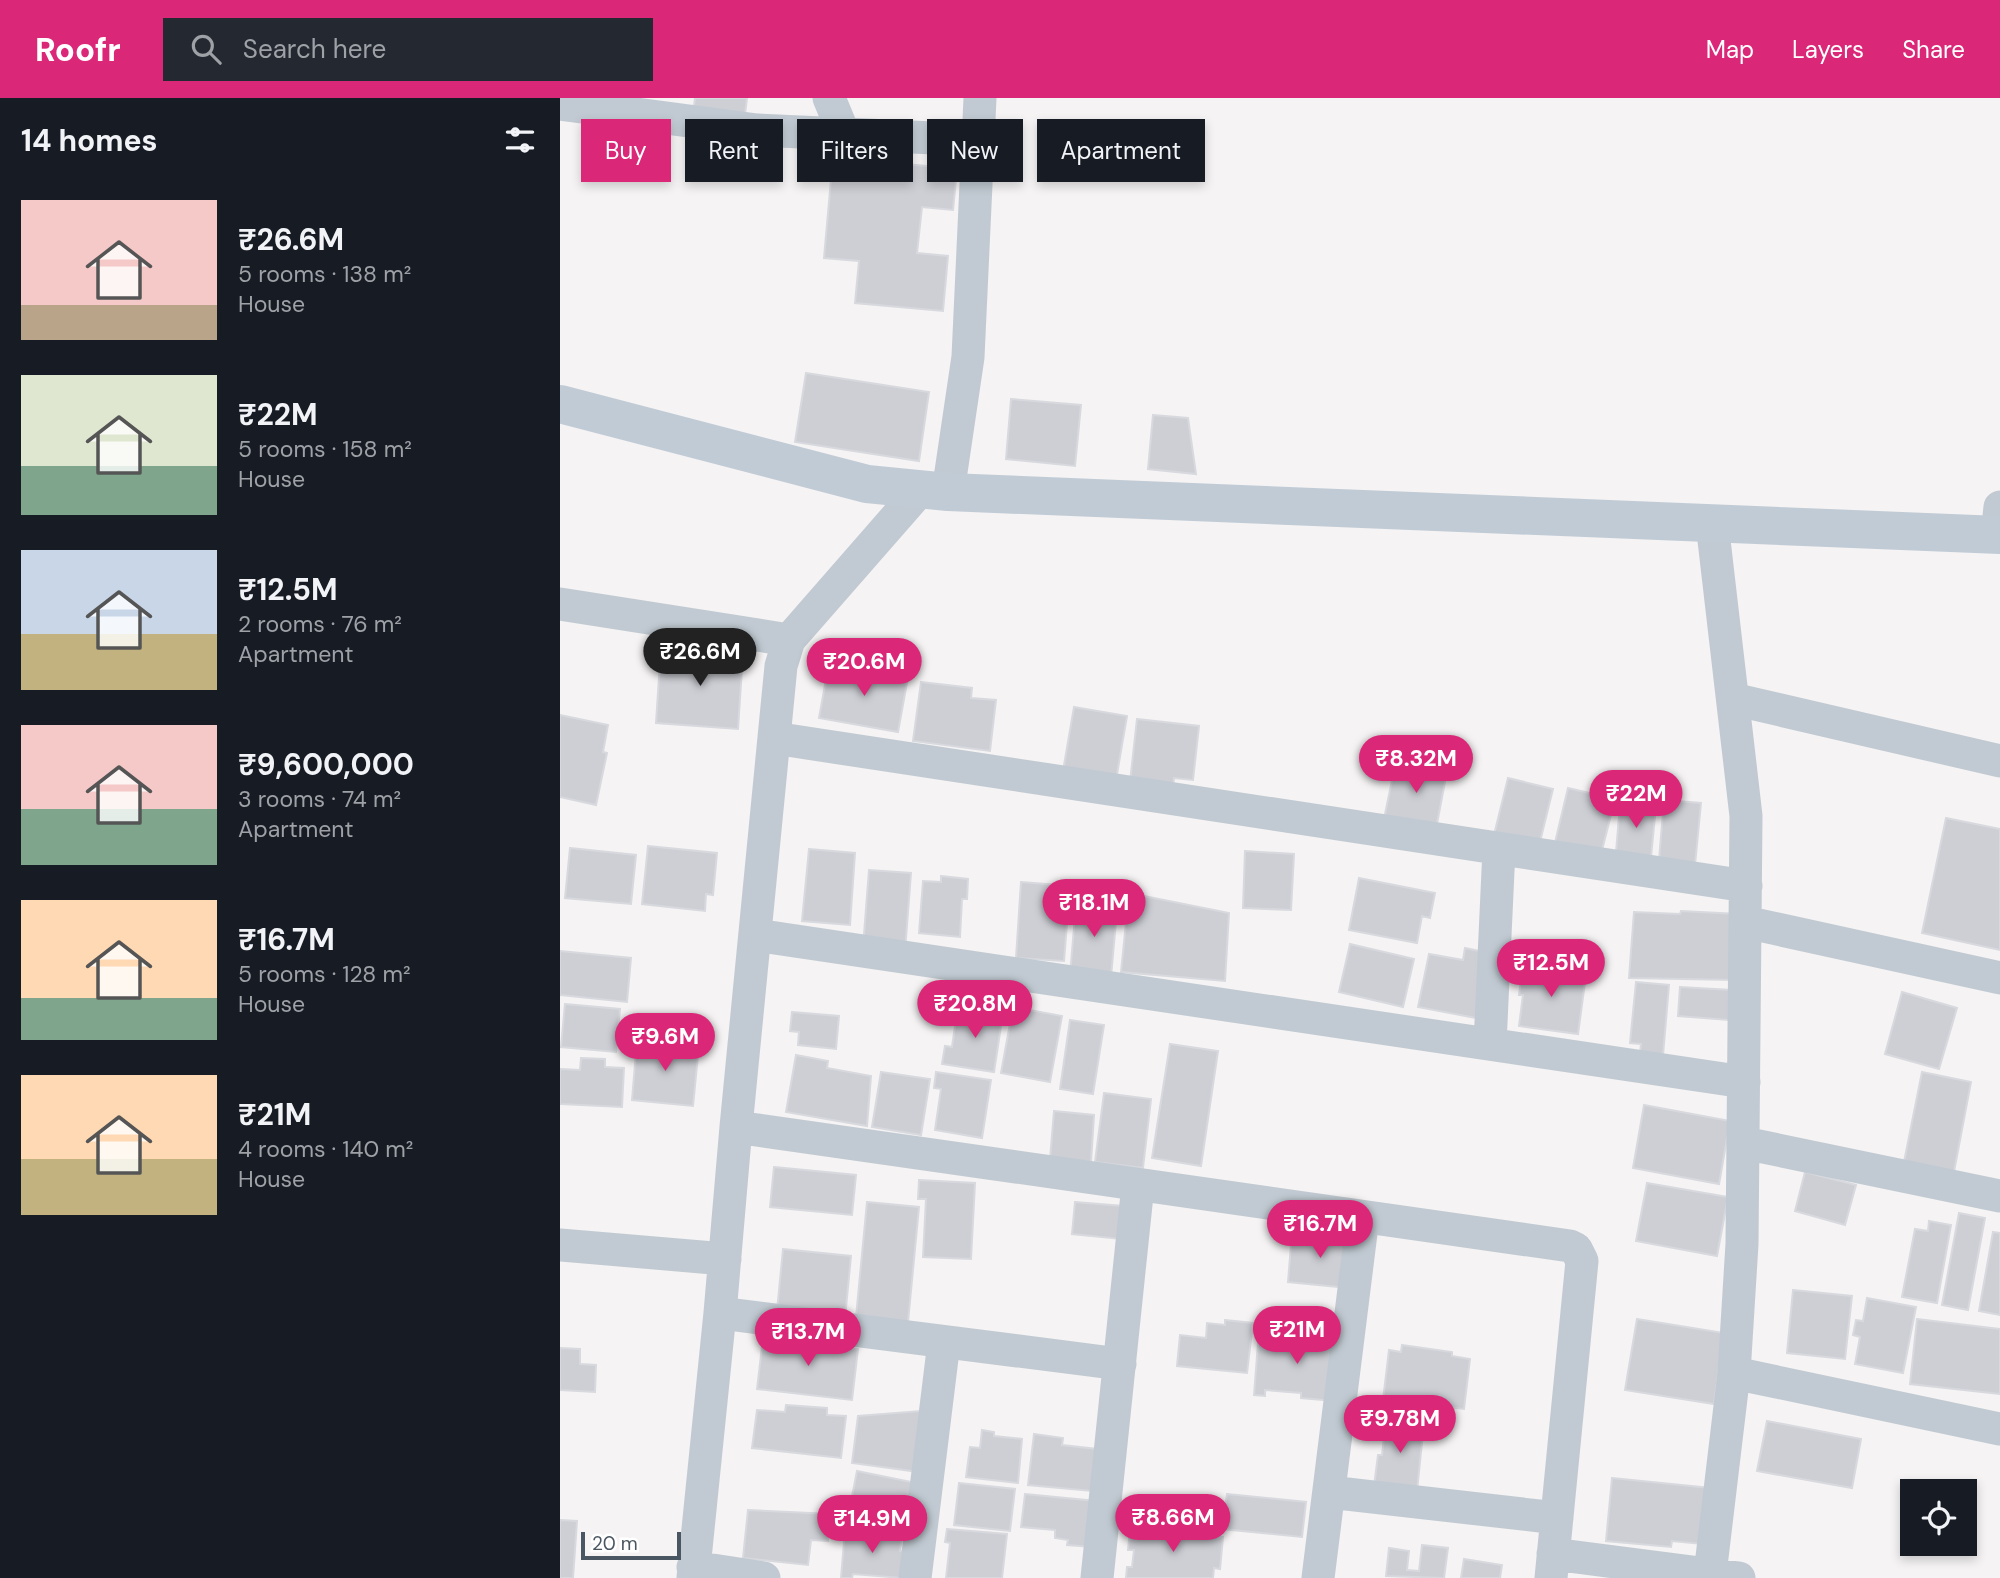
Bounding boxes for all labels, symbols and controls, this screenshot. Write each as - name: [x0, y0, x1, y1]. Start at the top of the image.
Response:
- search box: [163, 18, 653, 81]
- text: Roofr: [35, 28, 121, 71]
- icon: search: [187, 30, 225, 68]
- text: Search here: [243, 32, 386, 66]
- text: Map: [1706, 34, 1754, 65]
- text: Layers: [1792, 34, 1864, 65]
- text: Share: [1902, 34, 1965, 65]
- chip: Buy: [581, 119, 671, 182]
- chip: Rent: [685, 119, 783, 182]
- chip: Filters: [797, 119, 913, 182]
- chip: New: [927, 119, 1023, 182]
- chip: Apartment: [1037, 119, 1205, 182]
- text: 14 homes: [21, 121, 158, 160]
- icon: filters: [501, 121, 539, 159]
- text: ₹26.6M: [238, 220, 344, 259]
- icon: home: [77, 228, 161, 312]
- text: 5 rooms · 138 m²: [238, 259, 411, 289]
- text: House: [238, 289, 305, 319]
- text: ₹22M: [238, 395, 318, 434]
- icon: home: [77, 403, 161, 487]
- text: 5 rooms · 158 m²: [238, 434, 412, 464]
- text: House: [238, 464, 305, 494]
- text: ₹12.5M: [238, 570, 337, 609]
- icon: home: [77, 578, 161, 662]
- text: 2 rooms · 76 m²: [238, 609, 402, 639]
- pin: ₹26.6M: [643, 628, 757, 688]
- text: ₹26.6M: [659, 636, 741, 666]
- pin: ₹20.6M: [807, 638, 921, 698]
- text: Apartment: [238, 639, 353, 669]
- text: ₹20.6M: [823, 646, 905, 676]
- pin: ₹8.32M: [1359, 736, 1473, 795]
- text: ₹8.32M: [1375, 743, 1457, 773]
- text: ₹9,600,000: [238, 745, 414, 784]
- icon: home: [77, 753, 161, 837]
- pin: ₹22M: [1595, 770, 1677, 830]
- text: ₹22M: [1605, 778, 1667, 808]
- text: 3 rooms · 74 m²: [238, 784, 401, 814]
- text: Apartment: [238, 814, 353, 844]
- pin: ₹18.1M: [1037, 880, 1151, 939]
- text: ₹18.1M: [1059, 887, 1129, 917]
- text: ₹16.7M: [238, 920, 335, 959]
- icon: home: [77, 928, 161, 1012]
- pin: ₹12.5M: [1494, 940, 1608, 999]
- text: ₹12.5M: [1513, 947, 1589, 977]
- text: 5 rooms · 128 m²: [238, 959, 411, 989]
- pin: ₹20.8M: [918, 981, 1032, 1040]
- text: ₹20.8M: [933, 988, 1017, 1018]
- text: House: [238, 989, 305, 1019]
- pin: ₹9.6M: [616, 1014, 714, 1073]
- text: ₹9.6M: [631, 1021, 699, 1051]
- text: ₹21M: [238, 1095, 311, 1134]
- icon: home: [77, 1103, 161, 1187]
- text: 4 rooms · 140 m²: [238, 1134, 413, 1164]
- text: House: [238, 1164, 305, 1194]
- pin: ₹16.7M: [1263, 1200, 1377, 1260]
- text: ₹16.7M: [1283, 1208, 1357, 1238]
- pin: ₹21M: [1256, 1306, 1338, 1366]
- pin: ₹13.7M: [751, 1308, 865, 1368]
- text: ₹21M: [1269, 1314, 1325, 1344]
- text: ₹13.7M: [771, 1316, 845, 1346]
- pin: ₹9.78M: [1343, 1396, 1457, 1455]
- text: ₹9.78M: [1360, 1403, 1440, 1433]
- map controls: [1900, 1479, 1977, 1556]
- button: locate: [1900, 1479, 1977, 1556]
- pin: ₹8.66M: [1116, 1494, 1230, 1554]
- pin: ₹14.9M: [815, 1496, 929, 1555]
- text: ₹8.66M: [1131, 1502, 1215, 1532]
- text: ₹14.9M: [833, 1503, 911, 1533]
- scale bar: [581, 1529, 681, 1561]
- text: 20 m: [592, 1531, 638, 1556]

